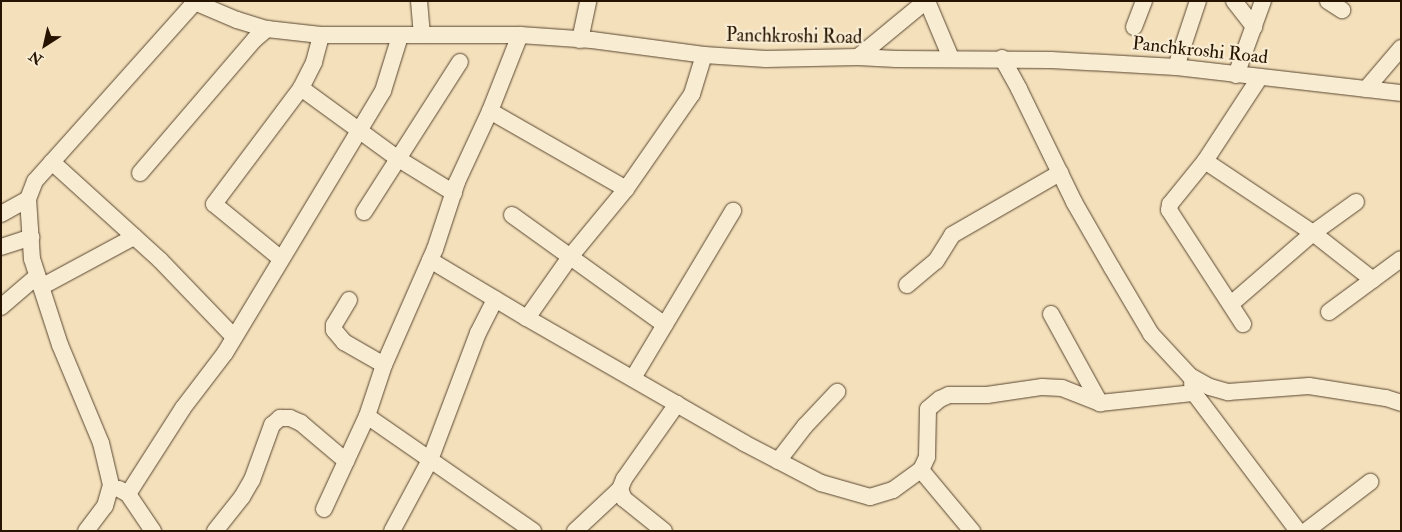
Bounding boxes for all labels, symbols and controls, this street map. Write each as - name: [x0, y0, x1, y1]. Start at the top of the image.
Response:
- north arrow: [20, 20, 70, 70]
- street label: Panchkroshi Road: [726, 24, 862, 50]
- street label: Panchkroshi Road: [1131, 33, 1269, 69]
- text: N: [26, 47, 46, 68]

